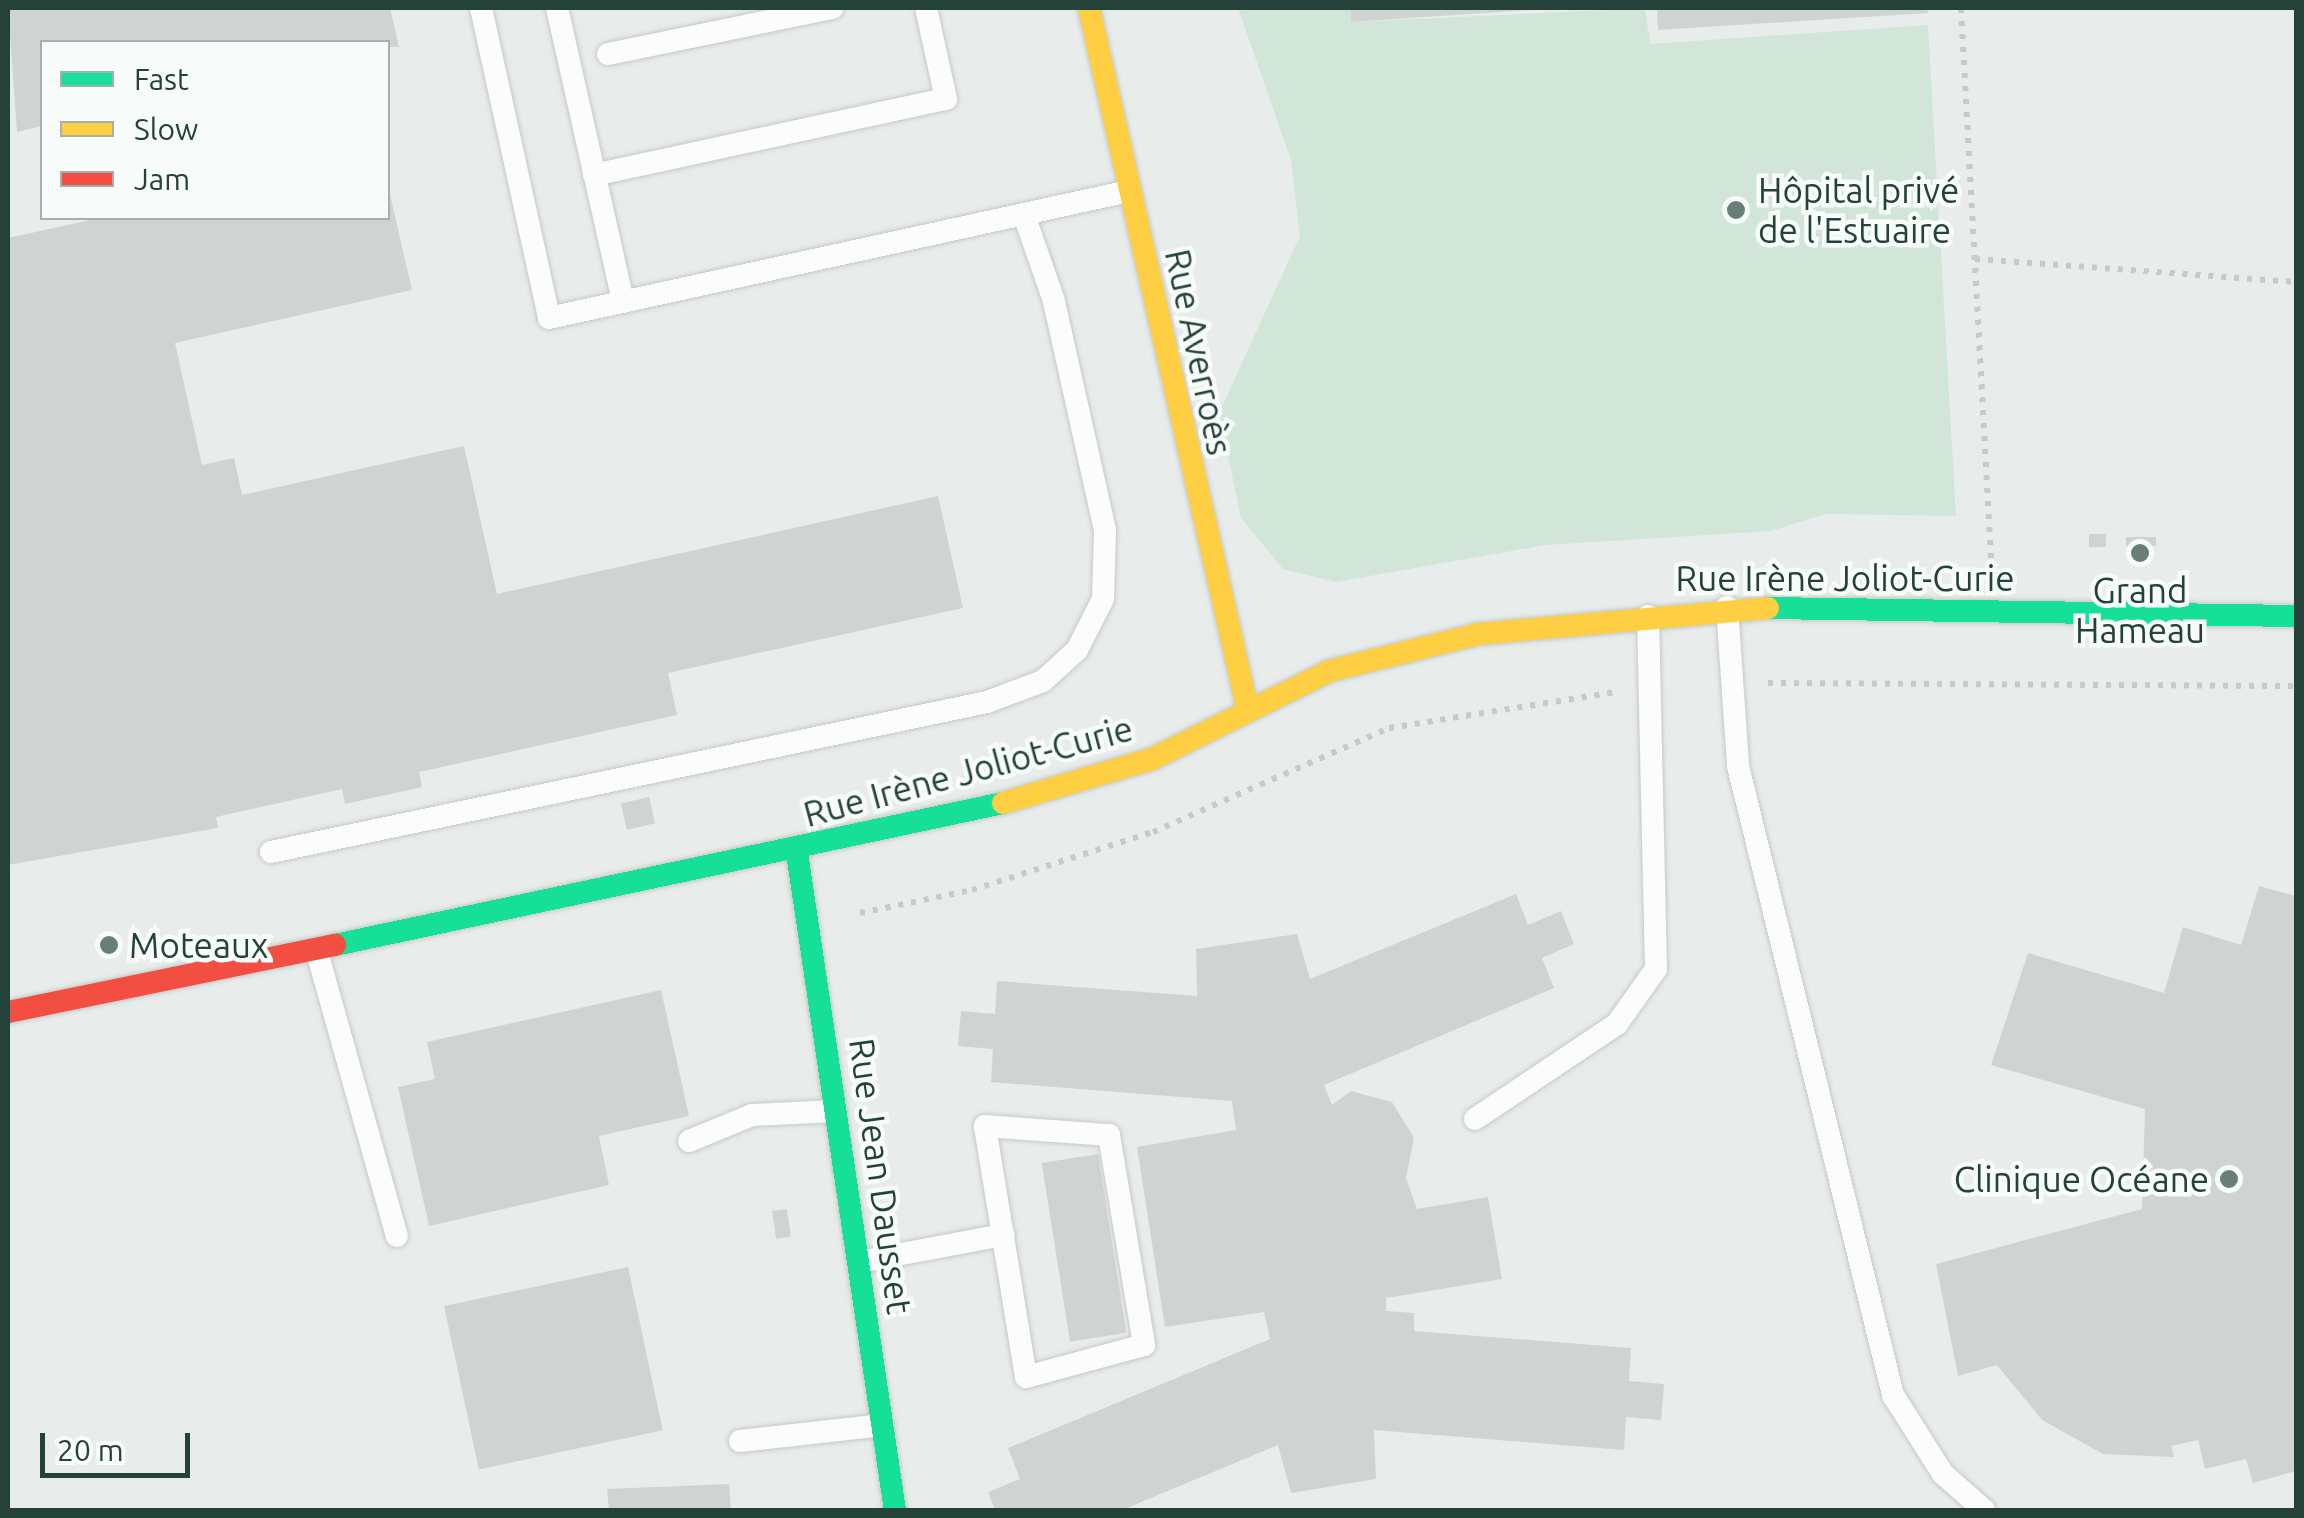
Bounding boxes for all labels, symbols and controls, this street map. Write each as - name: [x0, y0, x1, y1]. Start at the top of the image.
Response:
- legend: [40, 40, 390, 220]
- text: Fast: [134, 62, 189, 96]
- text: Slow: [134, 112, 198, 146]
- text: Jam: [134, 162, 190, 196]
- place label: Hôpital privé de l'Estuaire: [1758, 169, 1959, 251]
- marker: Hôpital privé de l'Estuaire: [1723, 197, 1749, 223]
- street label: Rue Averroès: [1157, 245, 1241, 459]
- marker: Grand Hameau: [2129, 542, 2151, 564]
- street label: Rue Irène Joliot-Curie: [1675, 557, 2015, 599]
- place label: Grand Hameau: [2075, 569, 2205, 651]
- street label: Rue Irène Joliot-Curie: [799, 707, 1137, 835]
- place label: Moteaux: [129, 924, 269, 966]
- marker: Moteaux: [98, 934, 120, 956]
- street label: Rue Jean Dausset: [841, 1036, 921, 1316]
- place label: Clinique Océane: [1954, 1158, 2209, 1200]
- marker: Clinique Océane: [2218, 1168, 2240, 1190]
- scale bar: [45, 1413, 195, 1475]
- text: 20 m: [57, 1433, 124, 1467]

